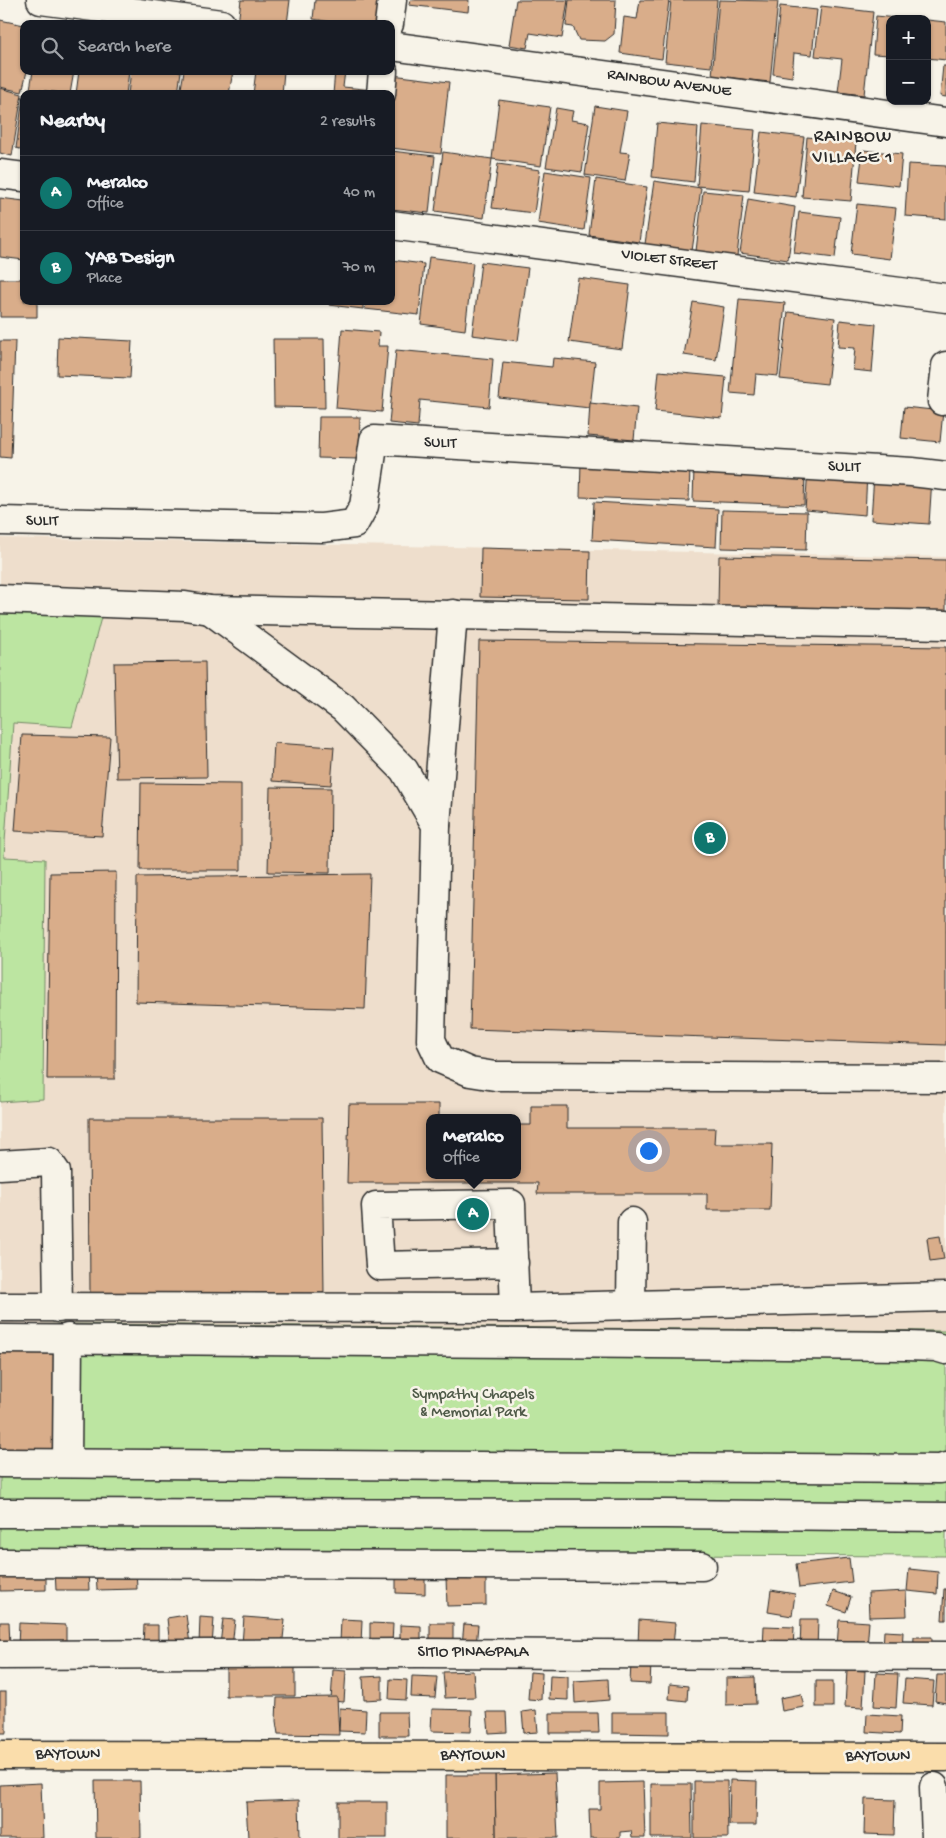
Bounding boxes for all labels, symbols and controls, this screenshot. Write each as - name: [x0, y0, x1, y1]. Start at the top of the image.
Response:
- map controls: [886, 15, 931, 105]
- button: +: [886, 15, 931, 60]
- search box: [20, 20, 395, 75]
- icon: search: [38, 34, 66, 62]
- text: Search here: [78, 36, 172, 59]
- button: −: [886, 60, 931, 105]
- street label: RAINBOW AVENUE: [606, 66, 733, 102]
- text: Nearby: [40, 110, 105, 135]
- text: 2 results: [320, 113, 375, 132]
- district label: RAINBOW VILLAGE 1: [811, 127, 894, 169]
- text: Meralco: [87, 172, 148, 195]
- text: A: [51, 184, 61, 203]
- text: 40 m: [343, 184, 375, 203]
- text: Office: [87, 195, 124, 214]
- street label: VIOLET STREET: [619, 246, 719, 276]
- text: YAB Design: [87, 247, 174, 270]
- text: B: [52, 259, 60, 278]
- text: 70 m: [342, 259, 375, 278]
- text: Place: [87, 270, 122, 289]
- street label: SULIT: [423, 434, 458, 454]
- street label: SULIT: [827, 458, 862, 478]
- street label: SULIT: [26, 512, 59, 532]
- pin: B: [694, 819, 726, 857]
- popup: [426, 1114, 521, 1179]
- text: Meralco: [443, 1126, 504, 1149]
- your location: [636, 1138, 662, 1164]
- text: Office: [443, 1149, 480, 1168]
- pin: A: [457, 1195, 489, 1233]
- park label: Sympathy Chapels & Memorial Park: [412, 1386, 535, 1423]
- street label: SITIO PINAGPALA: [418, 1644, 530, 1663]
- street label: BAYTOWN: [35, 1746, 100, 1765]
- street label: BAYTOWN: [440, 1747, 505, 1766]
- street label: BAYTOWN: [845, 1748, 910, 1767]

